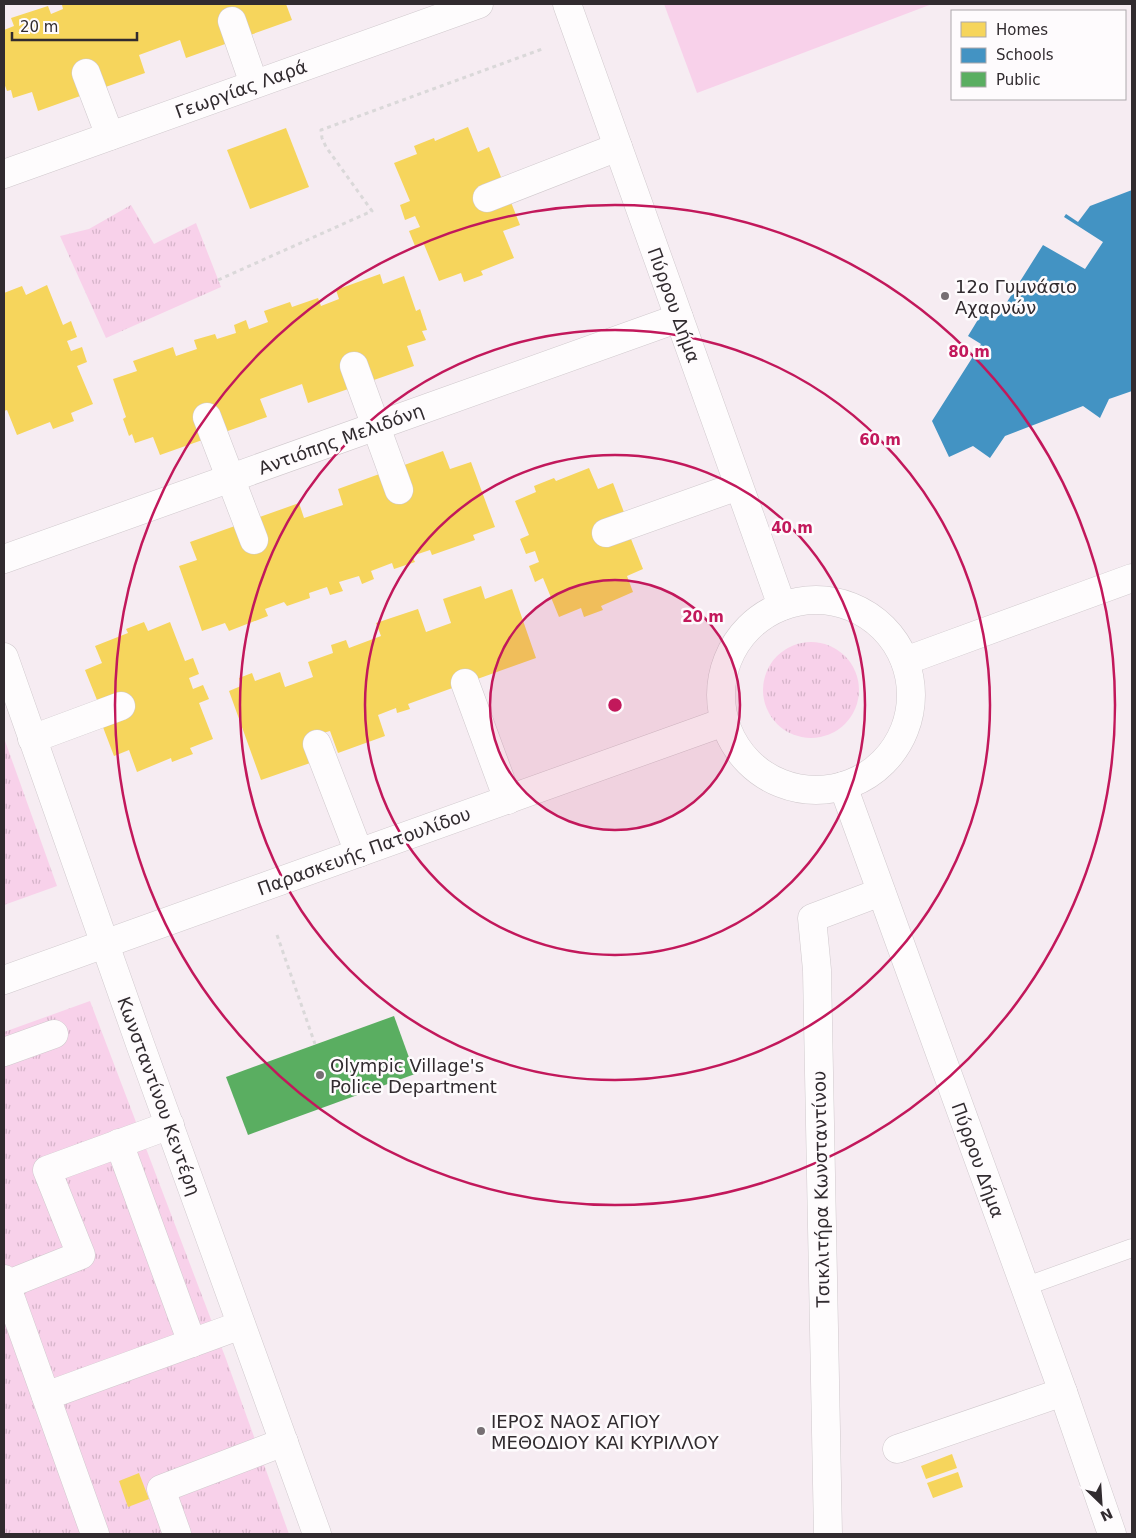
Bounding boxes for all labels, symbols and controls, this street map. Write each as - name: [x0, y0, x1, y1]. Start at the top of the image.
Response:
- scale bar: [12, 10, 138, 42]
- legend: [951, 10, 1126, 100]
- text: 20 m: [20, 18, 58, 36]
- text: Homes: [996, 21, 1048, 39]
- text: Schools: [996, 46, 1054, 64]
- street label: Γεωργίας Λαρά: [172, 55, 310, 123]
- text: Public: [996, 71, 1040, 89]
- street label: Πύρρου Δήμα: [643, 245, 705, 365]
- place label: 12ο Γυμνάσιο Αχαρνών: [955, 276, 1077, 318]
- marker: 12ο Γυμνάσιο Αχαρνών: [939, 290, 951, 302]
- text: 80 m: [948, 343, 990, 361]
- street label: Αντιόπης Μελιδόνη: [255, 399, 427, 479]
- text: 60 m: [859, 431, 901, 449]
- text: 40 m: [771, 519, 813, 537]
- text: 20 m: [682, 608, 724, 626]
- centre of rings: [606, 696, 624, 714]
- street label: Παρασκευής Πατουλίδου: [255, 803, 473, 899]
- street label: Κωνσταντίνου Κεντέρη: [113, 994, 205, 1198]
- place label: Olympic Village's Police Department: [330, 1055, 497, 1097]
- marker: Olympic Village's Police Department: [314, 1069, 326, 1081]
- street label: Τσικλιτήρα Κωνσταντίνου: [808, 1071, 834, 1308]
- street label: Πύρρου Δήμα: [947, 1100, 1009, 1220]
- place label: ΙΕΡΟΣ ΝΑΟΣ ΑΓΙΟΥ ΜΕΘΟΔΙΟΥ ΚΑΙ ΚΥΡΙΛΛΟΥ: [491, 1411, 720, 1453]
- marker: ΙΕΡΟΣ ΝΑΟΣ ΑΓΙΟΥ ΜΕΘΟΔΙΟΥ ΚΑΙ ΚΥΡΙΛΛΟΥ: [475, 1425, 487, 1437]
- north arrow: [1076, 1478, 1126, 1528]
- text: N: [1098, 1505, 1115, 1525]

